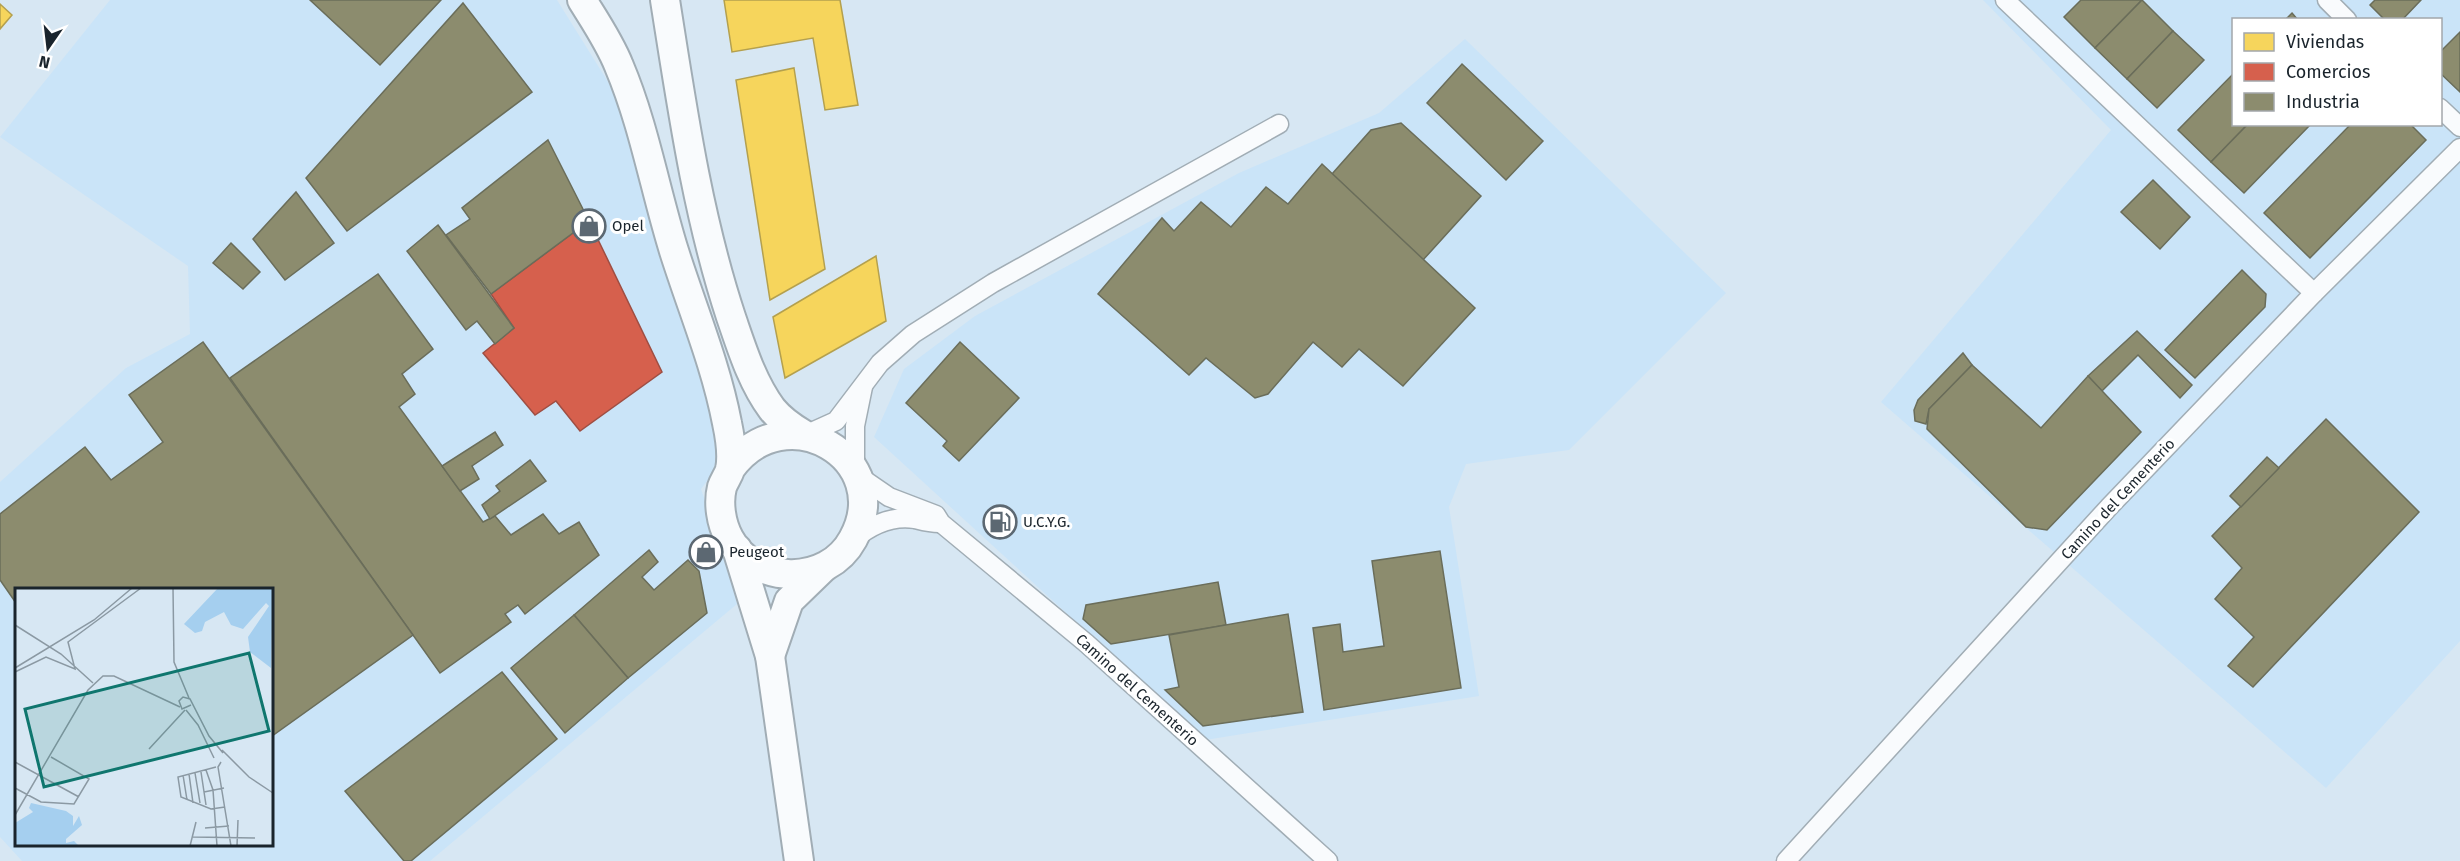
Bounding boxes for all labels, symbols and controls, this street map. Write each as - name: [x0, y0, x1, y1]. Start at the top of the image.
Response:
- north arrow: [18, 18, 78, 78]
- legend: [2232, 18, 2442, 126]
- text: Viviendas: [2286, 31, 2364, 53]
- text: N: [37, 52, 52, 73]
- text: Comercios: [2286, 61, 2370, 83]
- text: Industria: [2286, 91, 2360, 113]
- shop icon: Opel: [571, 208, 607, 244]
- place label: Opel: [612, 217, 644, 235]
- street label: Camino del Cementerio: [2057, 435, 2179, 563]
- fuel station icon: U.C.Y.G.: [982, 504, 1018, 540]
- place label: U.C.Y.G.: [1023, 513, 1070, 531]
- shop icon: Peugeot: [688, 534, 724, 570]
- place label: Peugeot: [729, 543, 785, 561]
- inset map: [15, 588, 273, 846]
- street label: Camino del Cementerio: [1072, 630, 1202, 750]

